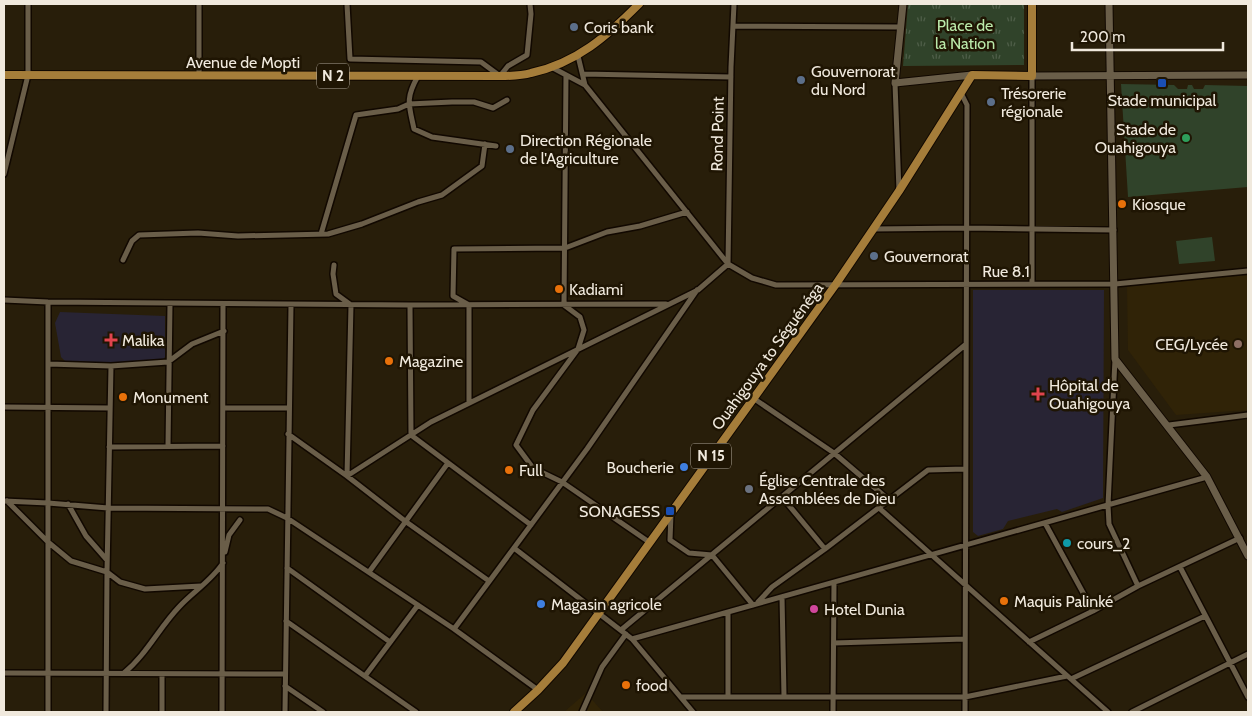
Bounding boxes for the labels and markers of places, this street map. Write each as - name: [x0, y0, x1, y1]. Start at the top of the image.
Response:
- place label: Coris bank: [584, 18, 655, 37]
- marker: Coris bank: [568, 21, 580, 33]
- place label: Gouvernorat du Nord: [811, 62, 896, 99]
- marker: Gouvernorat du Nord: [795, 74, 807, 86]
- marker: Stade municipal: [1156, 77, 1168, 89]
- place label: Trésorerie régionale: [1001, 84, 1066, 121]
- place label: Stade municipal: [1108, 91, 1217, 110]
- marker: Trésorerie régionale: [985, 96, 997, 108]
- place label: Stade de Ouahigouya: [1095, 120, 1176, 157]
- place label: Direction Régionale de l'Agriculture: [520, 131, 652, 168]
- marker: Stade de Ouahigouya: [1180, 132, 1192, 144]
- marker: Direction Régionale de l'Agriculture: [504, 143, 516, 155]
- place label: Kiosque: [1132, 195, 1186, 214]
- marker: Kiosque: [1116, 198, 1128, 210]
- place label: Gouvernorat: [884, 247, 969, 266]
- marker: Gouvernorat: [868, 250, 880, 262]
- place label: Kadiami: [569, 280, 623, 299]
- marker: Kadiami: [553, 283, 565, 295]
- place label: Malika: [122, 331, 165, 350]
- marker: Malika: [104, 333, 118, 347]
- place label: CEG/Lycée: [1155, 335, 1228, 354]
- marker: CEG/Lycée: [1232, 338, 1244, 350]
- place label: Magazine: [399, 352, 463, 371]
- marker: Magazine: [383, 355, 395, 367]
- place label: Hôpital de Ouahigouya: [1049, 376, 1131, 413]
- marker: Hôpital de Ouahigouya: [1031, 387, 1045, 401]
- place label: Monument: [133, 388, 209, 407]
- marker: Monument: [117, 391, 129, 403]
- place label: Boucherie: [606, 458, 674, 477]
- place label: Full: [519, 461, 543, 480]
- marker: Boucherie: [678, 461, 690, 473]
- marker: Full: [503, 464, 515, 476]
- place label: Église Centrale des Assemblées de Dieu: [759, 471, 896, 508]
- marker: Église Centrale des Assemblées de Dieu: [743, 483, 755, 495]
- place label: SONAGESS: [579, 502, 660, 521]
- marker: SONAGESS: [664, 505, 676, 517]
- place label: cours_2: [1077, 534, 1130, 553]
- marker: cours_2: [1061, 537, 1073, 549]
- place label: Maquis Palinké: [1014, 592, 1113, 611]
- place label: Magasin agricole: [551, 595, 662, 614]
- marker: Maquis Palinké: [998, 595, 1010, 607]
- marker: Magasin agricole: [535, 598, 547, 610]
- place label: Hotel Dunia: [824, 600, 905, 619]
- marker: Hotel Dunia: [808, 603, 820, 615]
- place label: food: [636, 676, 668, 695]
- marker: food: [620, 679, 632, 691]

